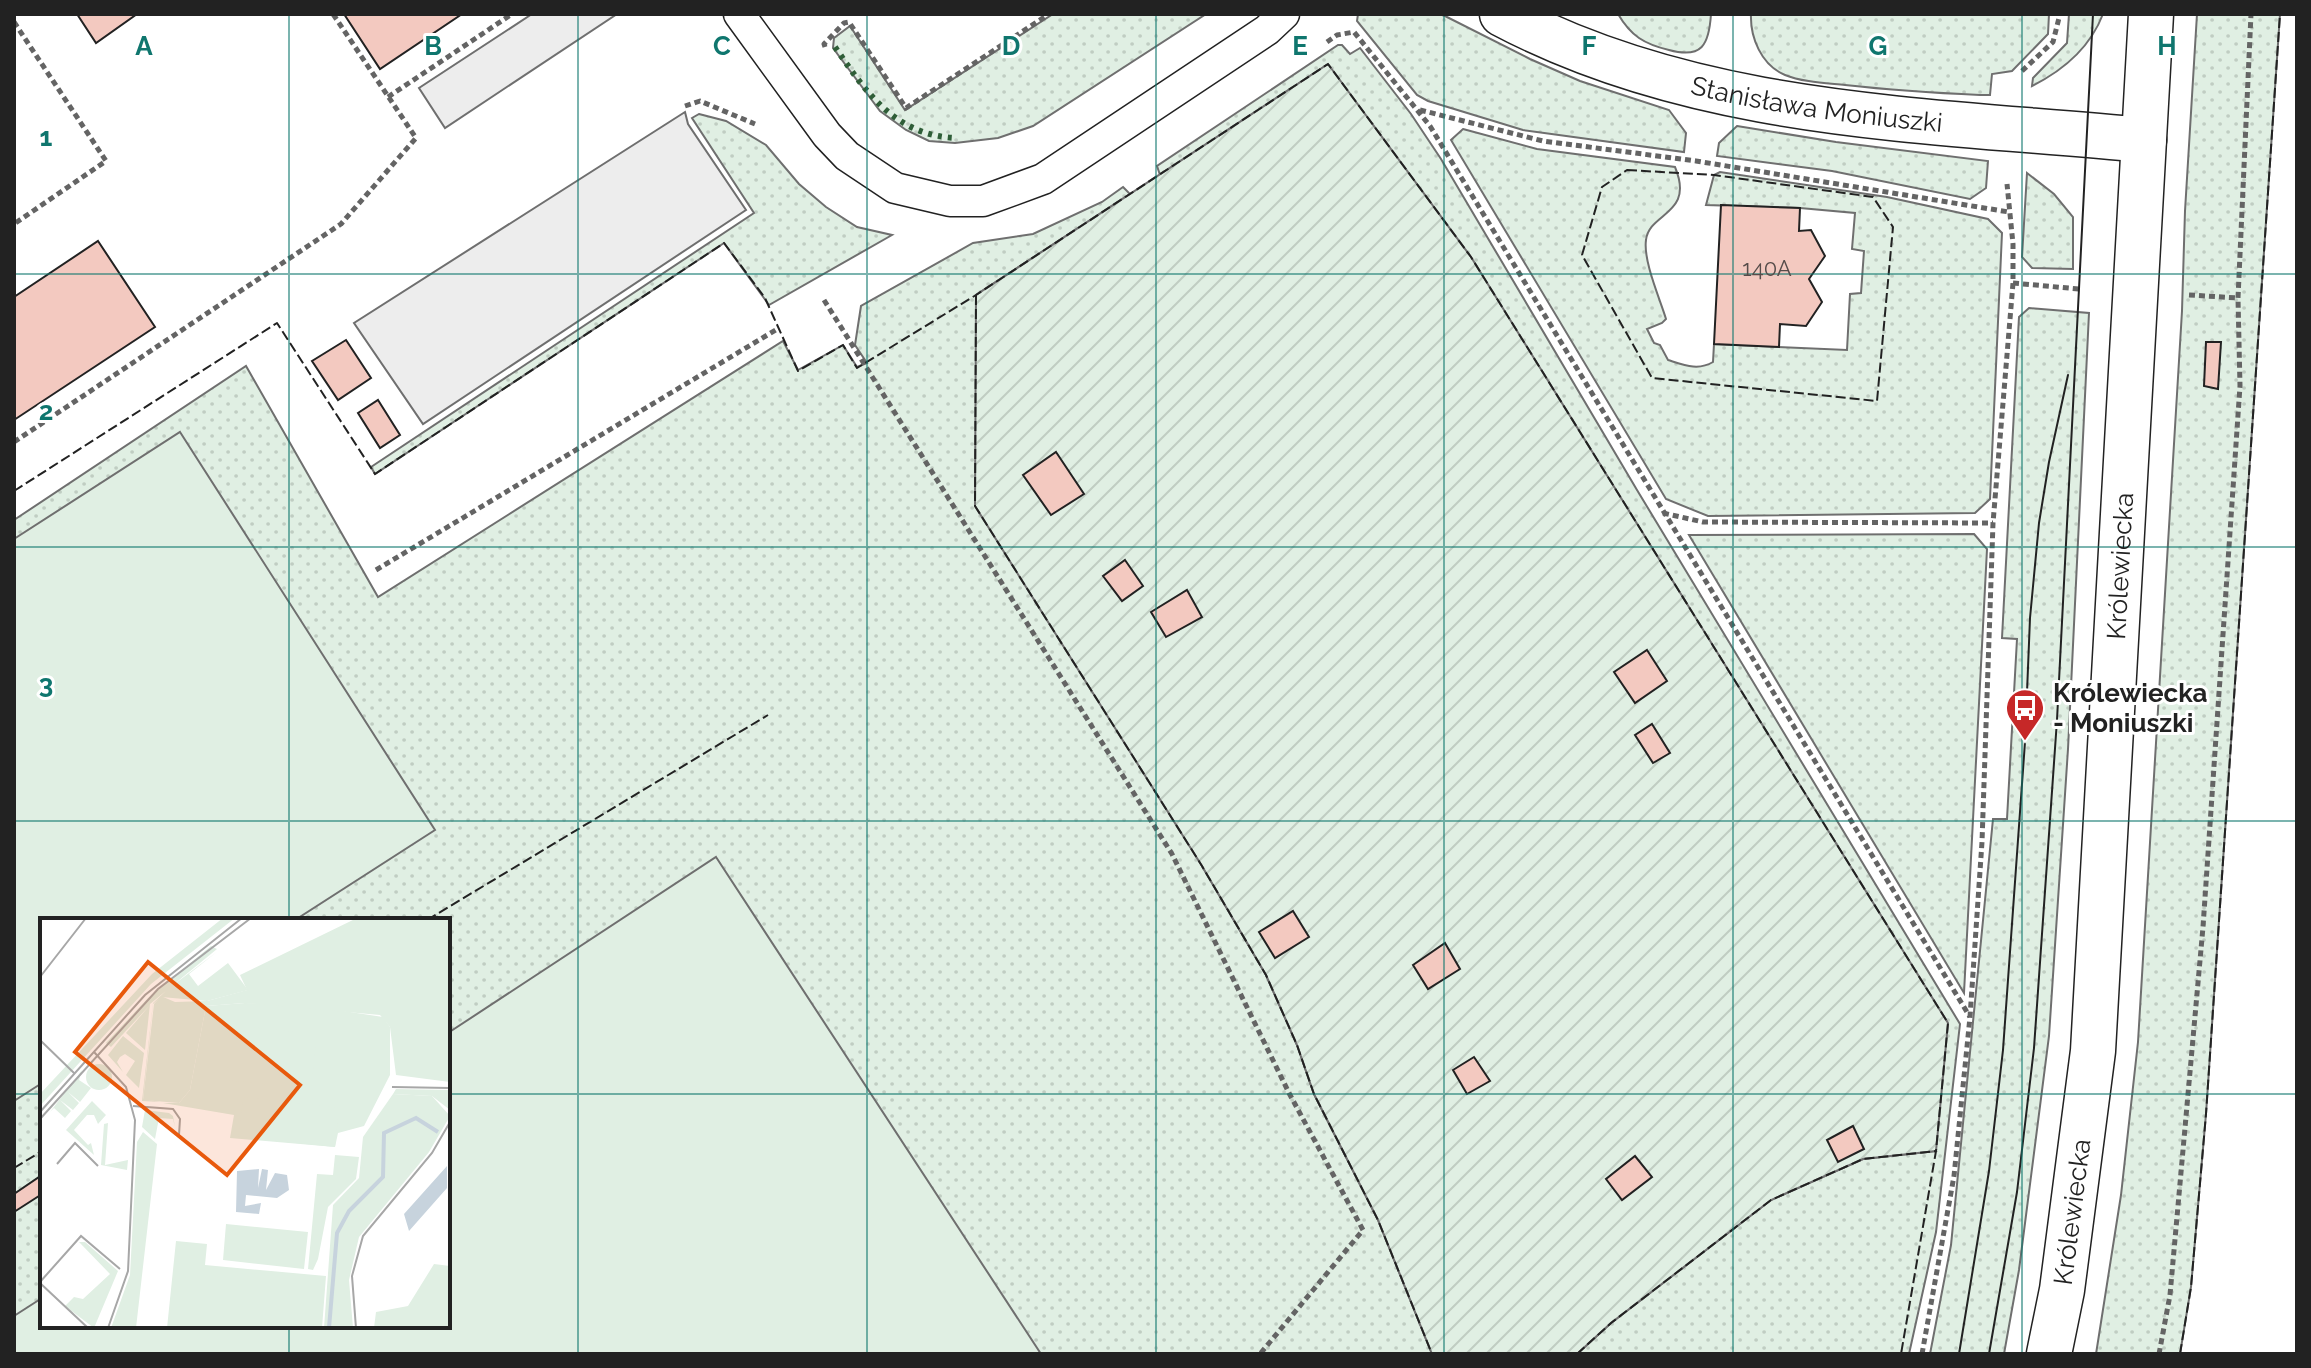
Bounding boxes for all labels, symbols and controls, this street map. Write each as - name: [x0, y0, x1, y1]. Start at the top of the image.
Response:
- text: A: [135, 31, 153, 61]
- text: B: [424, 31, 442, 61]
- text: C: [713, 31, 731, 61]
- text: D: [1002, 31, 1020, 61]
- text: E: [1292, 31, 1308, 61]
- text: F: [1582, 31, 1597, 61]
- text: G: [1869, 31, 1887, 61]
- text: H: [2157, 31, 2177, 61]
- street label: Stanisława Moniuszki: [1688, 70, 1944, 138]
- text: 1: [40, 122, 53, 152]
- house number: 140A: [1742, 255, 1792, 281]
- text: 2: [39, 396, 53, 426]
- street label: Królewiecka: [2101, 492, 2139, 640]
- text: 3: [39, 669, 53, 699]
- place label: Królewiecka - Moniuszki: [2053, 678, 2208, 738]
- bus stop icon: Królewiecka - Moniuszki: [2004, 687, 2046, 742]
- inset map: [40, 918, 450, 1328]
- street label: Królewiecka: [2048, 1137, 2096, 1287]

